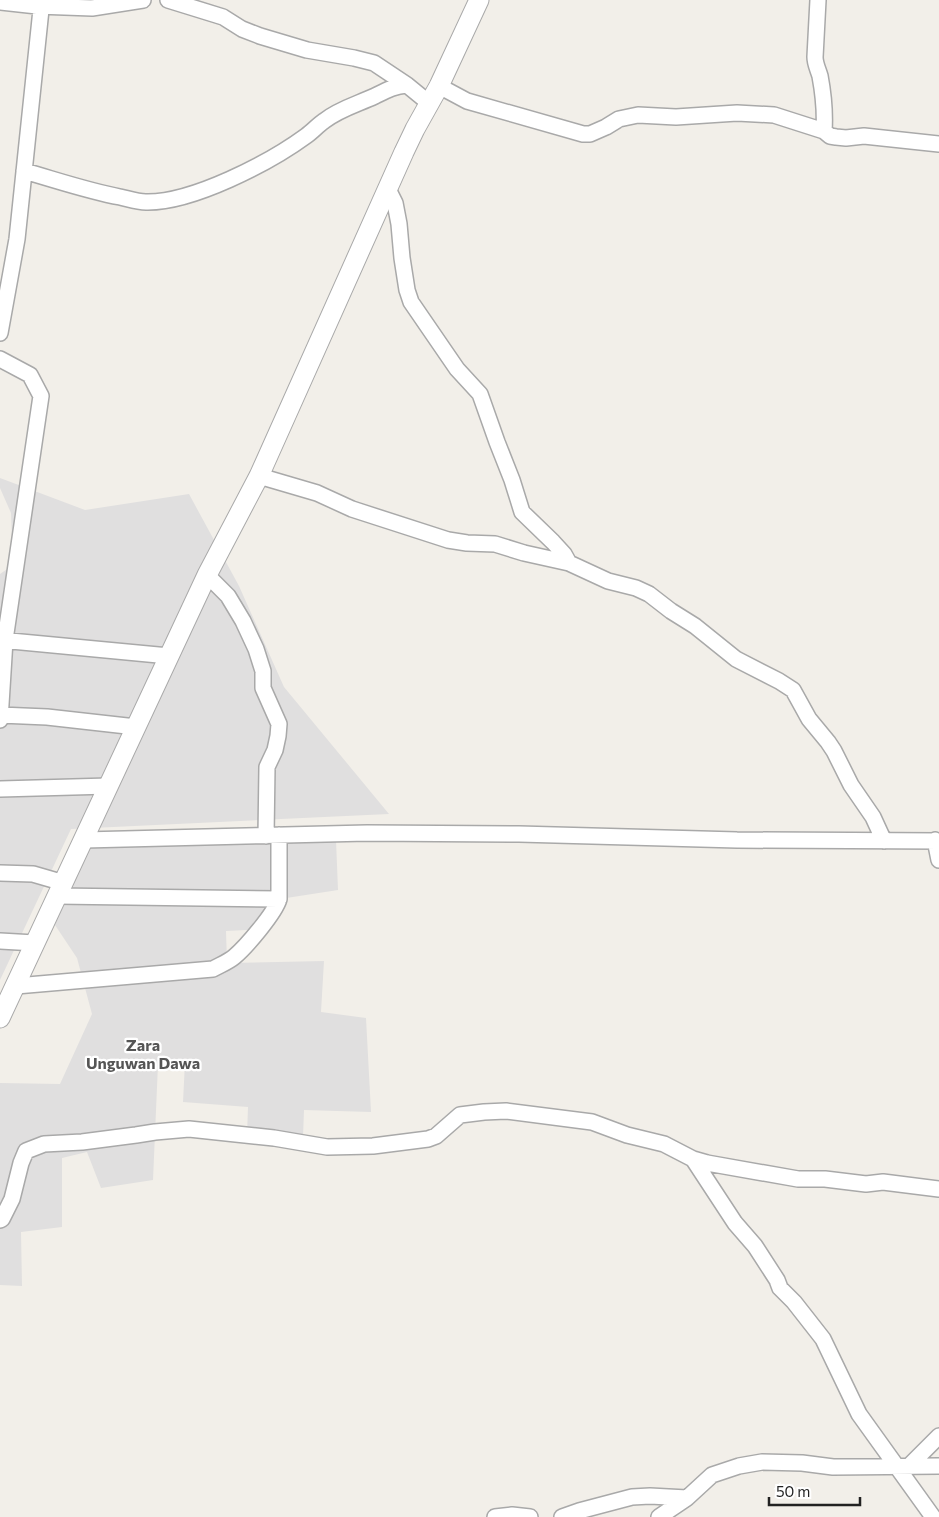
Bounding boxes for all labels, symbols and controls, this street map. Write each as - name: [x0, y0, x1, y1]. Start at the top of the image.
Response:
- district label: Zara Unguwan Dawa: [86, 1035, 200, 1072]
- scale bar: [769, 1474, 860, 1506]
- text: 50 m: [776, 1482, 810, 1500]

